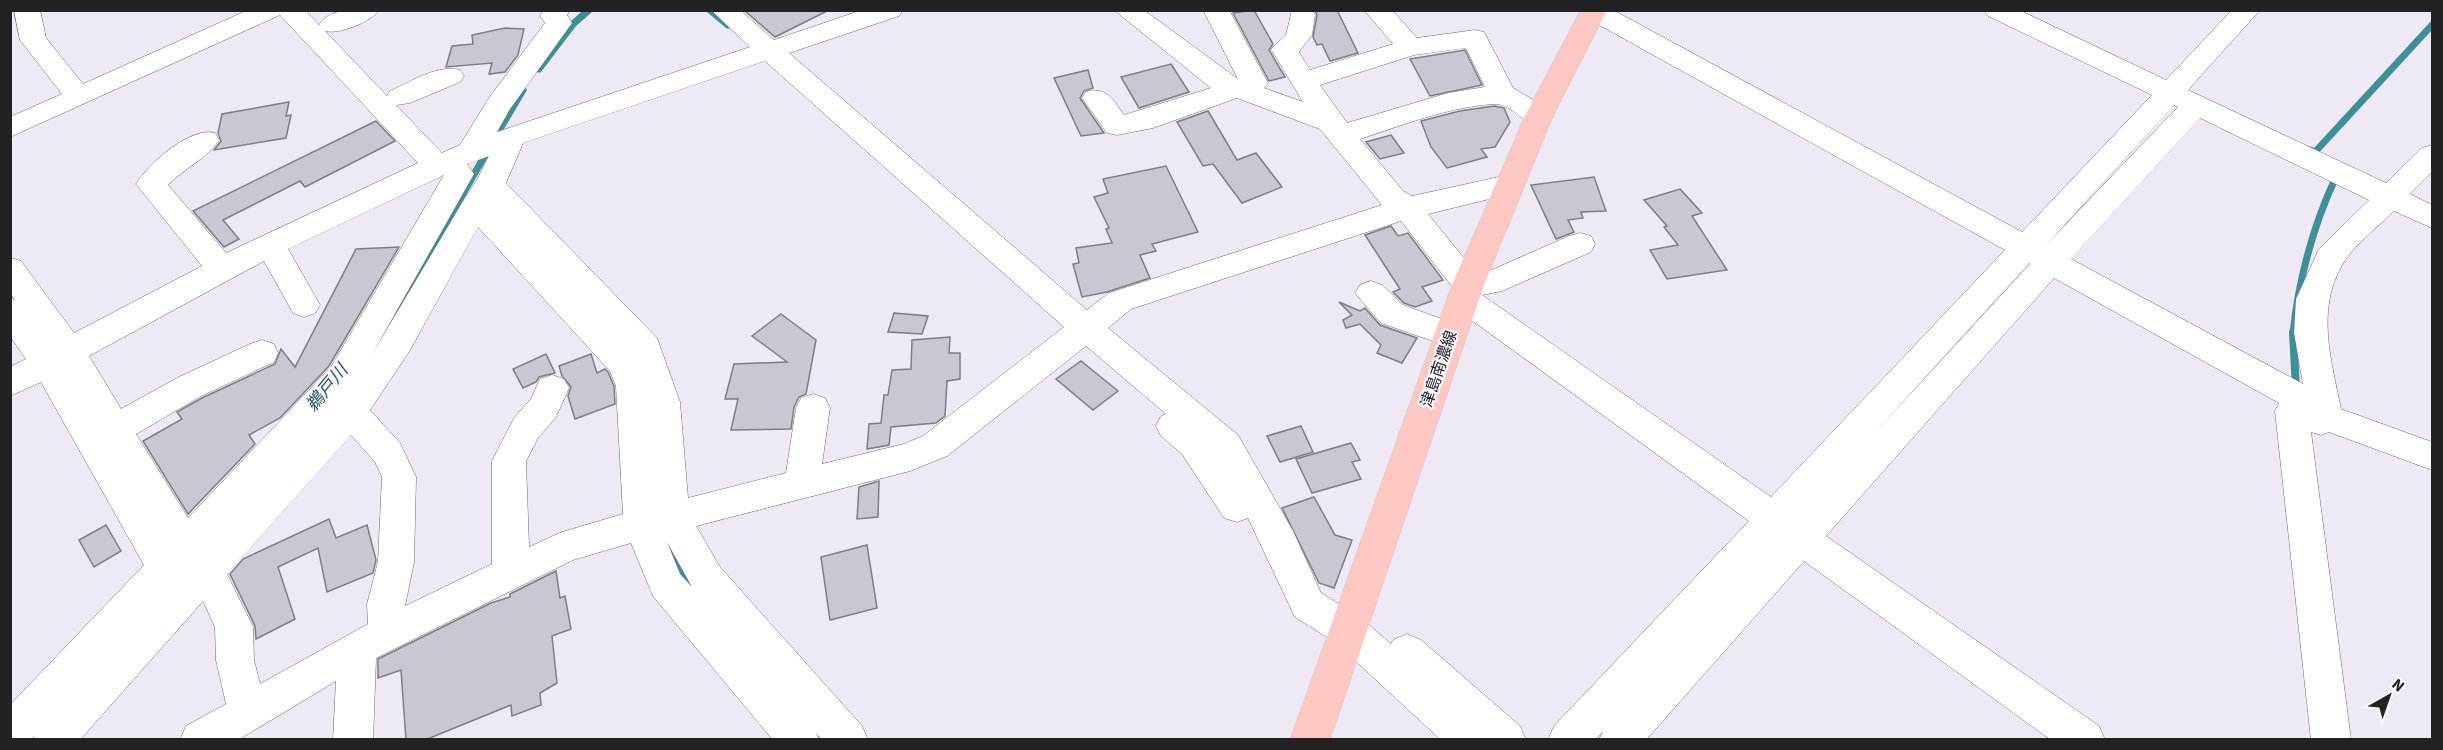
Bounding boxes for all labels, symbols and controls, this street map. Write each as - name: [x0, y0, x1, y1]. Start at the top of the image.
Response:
- street label: 津島南濃線: [1416, 328, 1462, 410]
- water label: 鵜戸川: [300, 358, 355, 417]
- north arrow: [2359, 666, 2419, 726]
- text: N: [2387, 673, 2409, 697]

